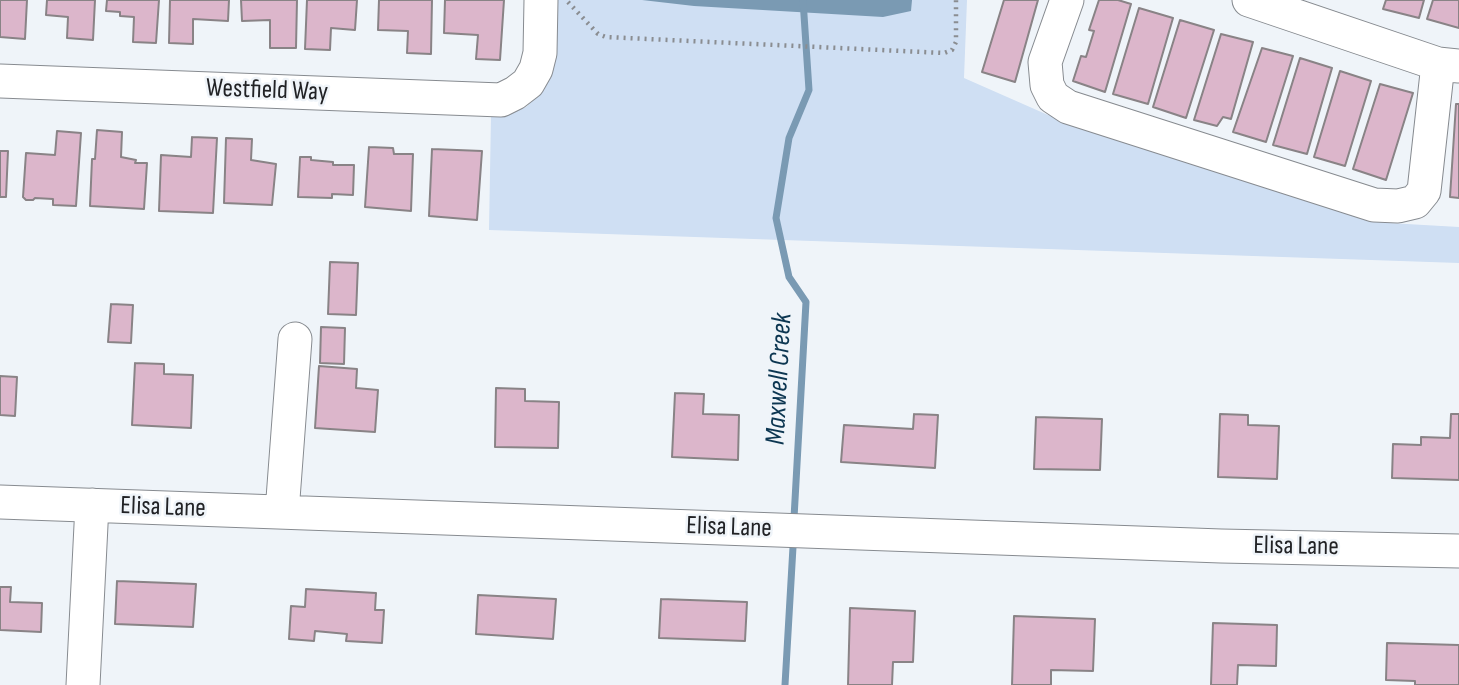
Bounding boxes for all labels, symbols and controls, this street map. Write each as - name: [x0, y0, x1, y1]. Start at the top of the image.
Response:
- street label: Westfield Way: [206, 73, 328, 109]
- water label: Maxwell Creek: [760, 312, 800, 446]
- street label: Elisa Lane: [120, 491, 206, 525]
- street label: Elisa Lane: [686, 511, 772, 545]
- street label: Elisa Lane: [1253, 531, 1339, 563]

